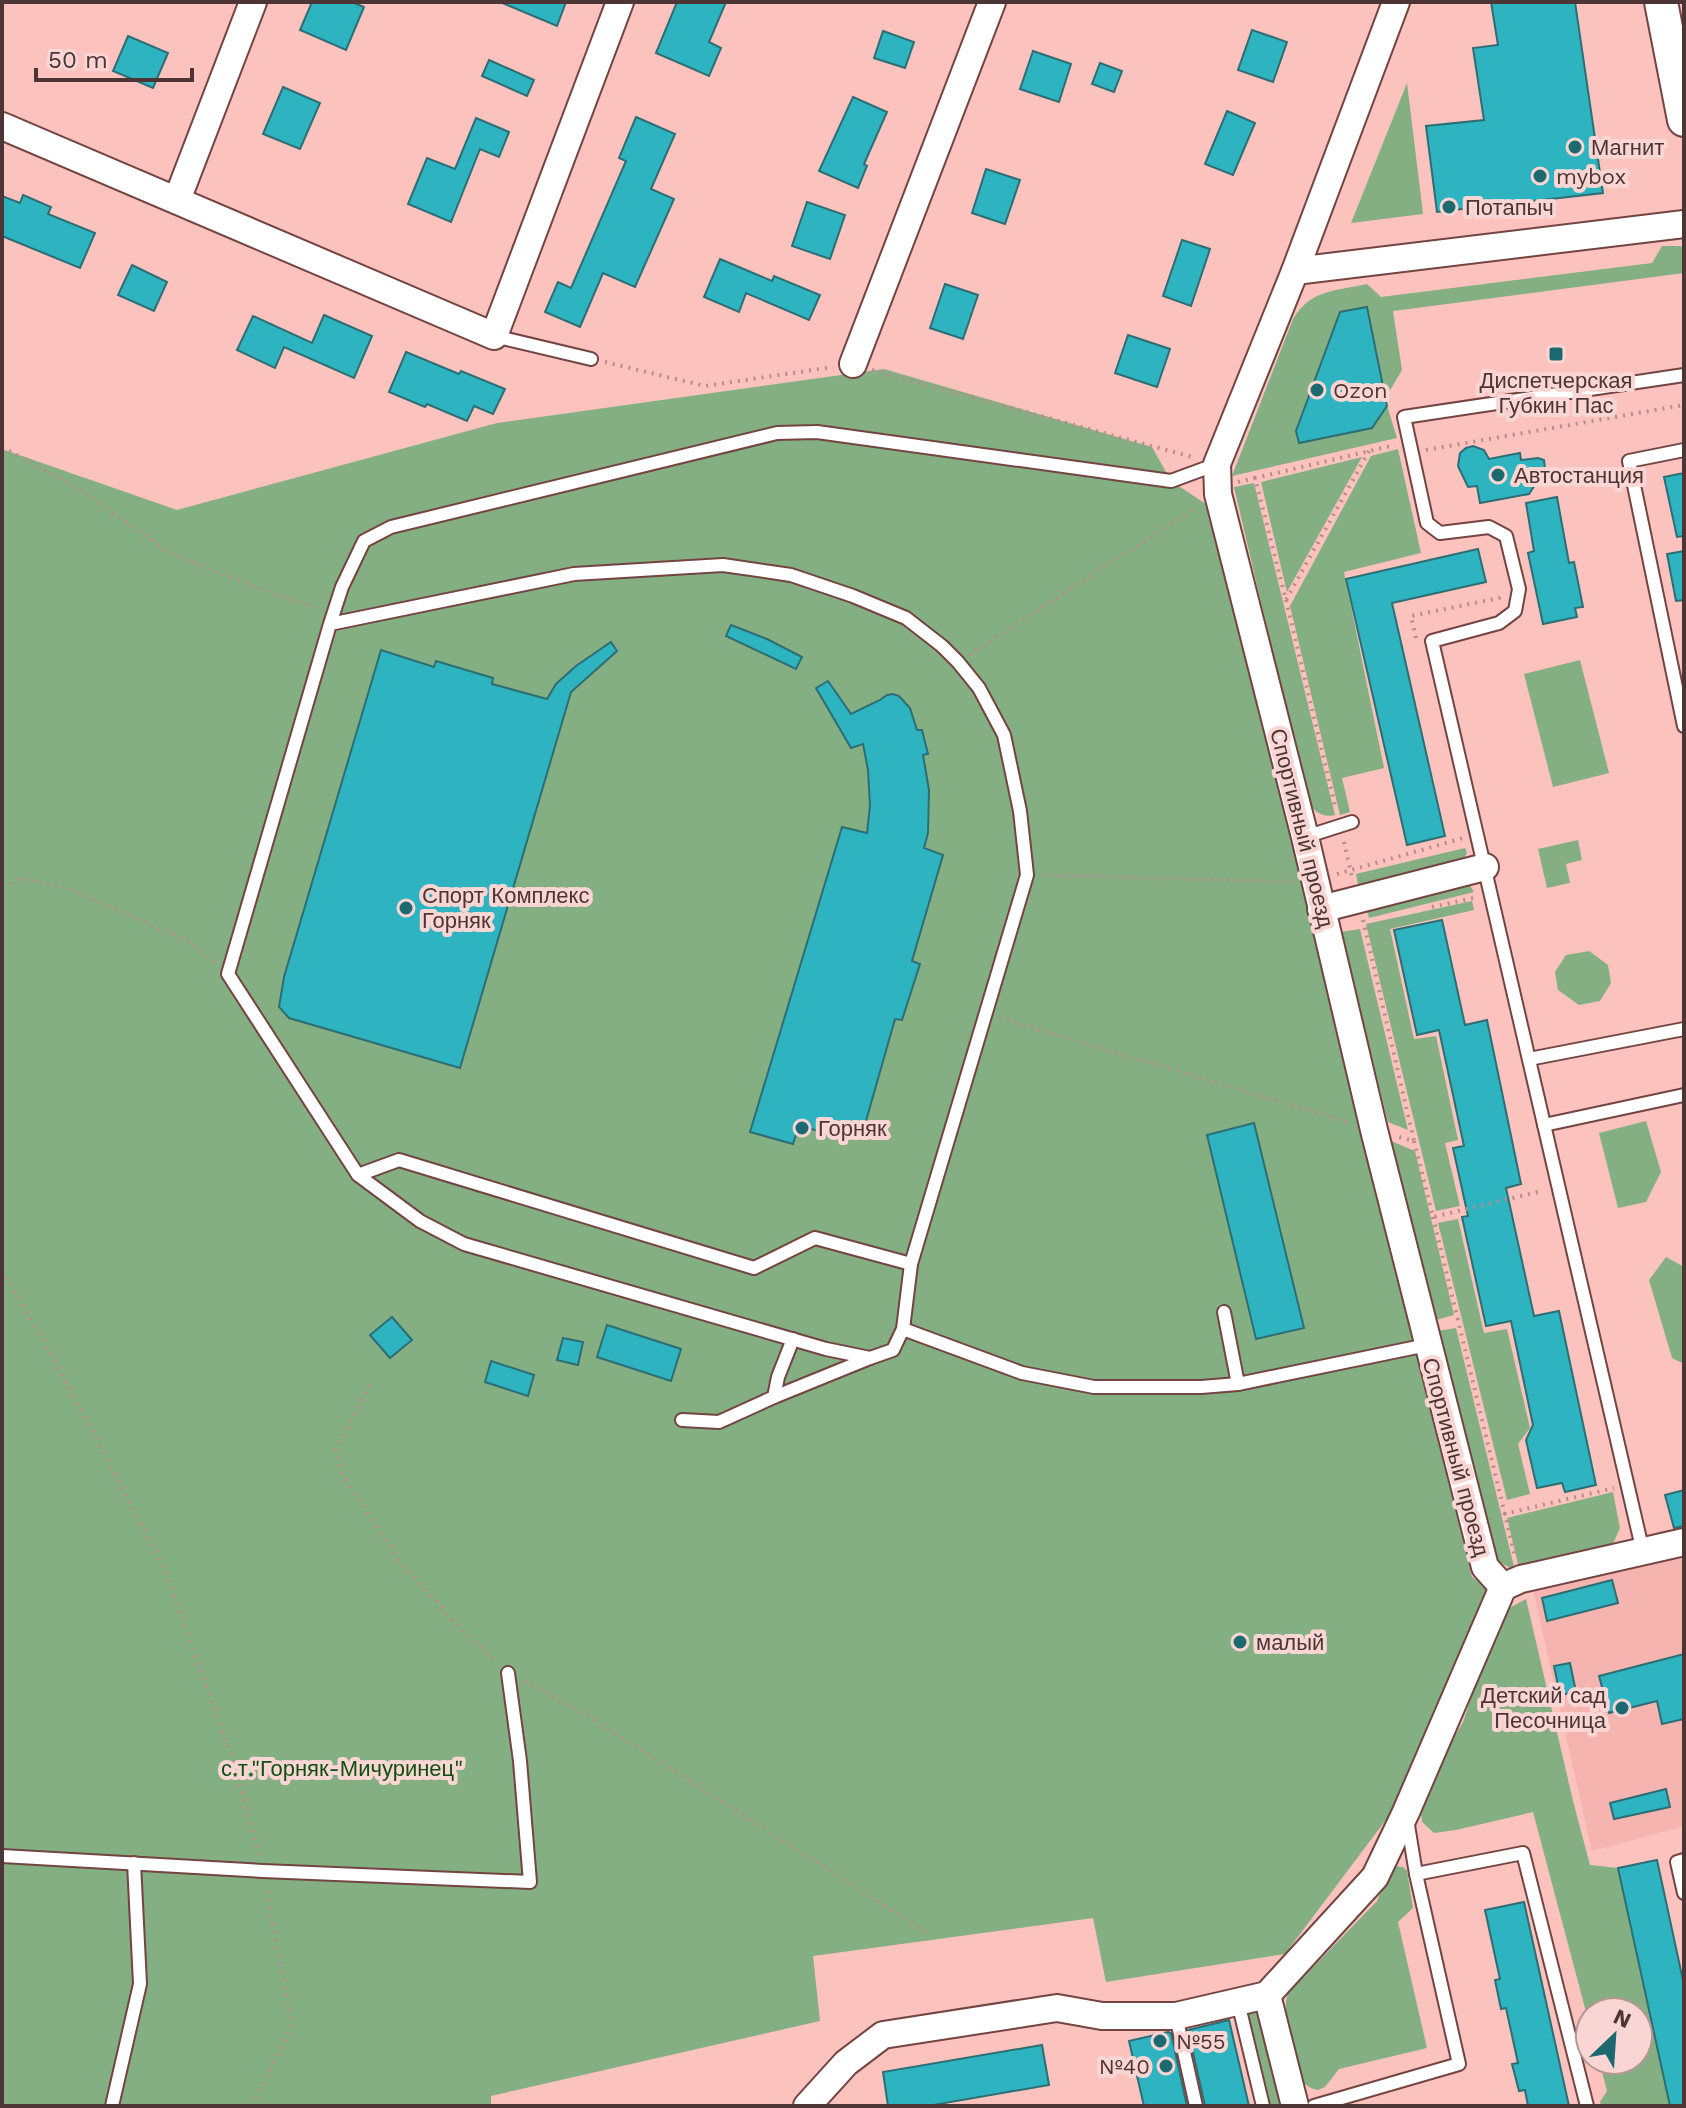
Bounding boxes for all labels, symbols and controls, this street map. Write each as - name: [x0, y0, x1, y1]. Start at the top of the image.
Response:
- scale bar: [36, 32, 192, 82]
- text: 50 m: [48, 46, 108, 74]
- place label: Магнит: [1591, 135, 1664, 160]
- marker: Магнит: [1566, 138, 1584, 156]
- place label: mybox: [1556, 164, 1626, 189]
- marker: mybox: [1531, 167, 1549, 185]
- place label: Потапыч: [1465, 195, 1554, 220]
- marker: Потапыч: [1440, 198, 1458, 216]
- marker: Диспетчерская Губкин Пас: [1547, 345, 1565, 363]
- place label: Диспетчерская Губкин Пас: [1480, 368, 1632, 418]
- place label: Ozon: [1333, 378, 1388, 403]
- marker: Ozon: [1308, 381, 1326, 399]
- place label: Автостанция: [1514, 463, 1644, 488]
- marker: Автостанция: [1489, 466, 1507, 484]
- street label: Спортивный проезд: [1265, 726, 1339, 930]
- place label: Спорт Комплекс Горняк: [422, 883, 589, 933]
- marker: Спорт Комплекс Горняк: [397, 899, 415, 917]
- place label: Горняк: [818, 1116, 887, 1141]
- marker: Горняк: [793, 1119, 811, 1137]
- street label: Спортивный проезд: [1418, 1355, 1495, 1559]
- place label: малый: [1256, 1630, 1324, 1655]
- marker: малый: [1231, 1633, 1249, 1651]
- place label: Детский сад Песочница: [1481, 1683, 1607, 1733]
- marker: Детский сад Песочница: [1613, 1699, 1631, 1717]
- park label: с.т."Горняк-Мичуринец": [221, 1756, 463, 1781]
- north arrow: [1574, 1996, 1654, 2076]
- text: N: [1610, 2004, 1635, 2033]
- place label: №55: [1176, 2029, 1226, 2054]
- marker: №55: [1151, 2032, 1169, 2050]
- place label: №40: [1099, 2054, 1150, 2079]
- marker: №40: [1157, 2057, 1175, 2075]

